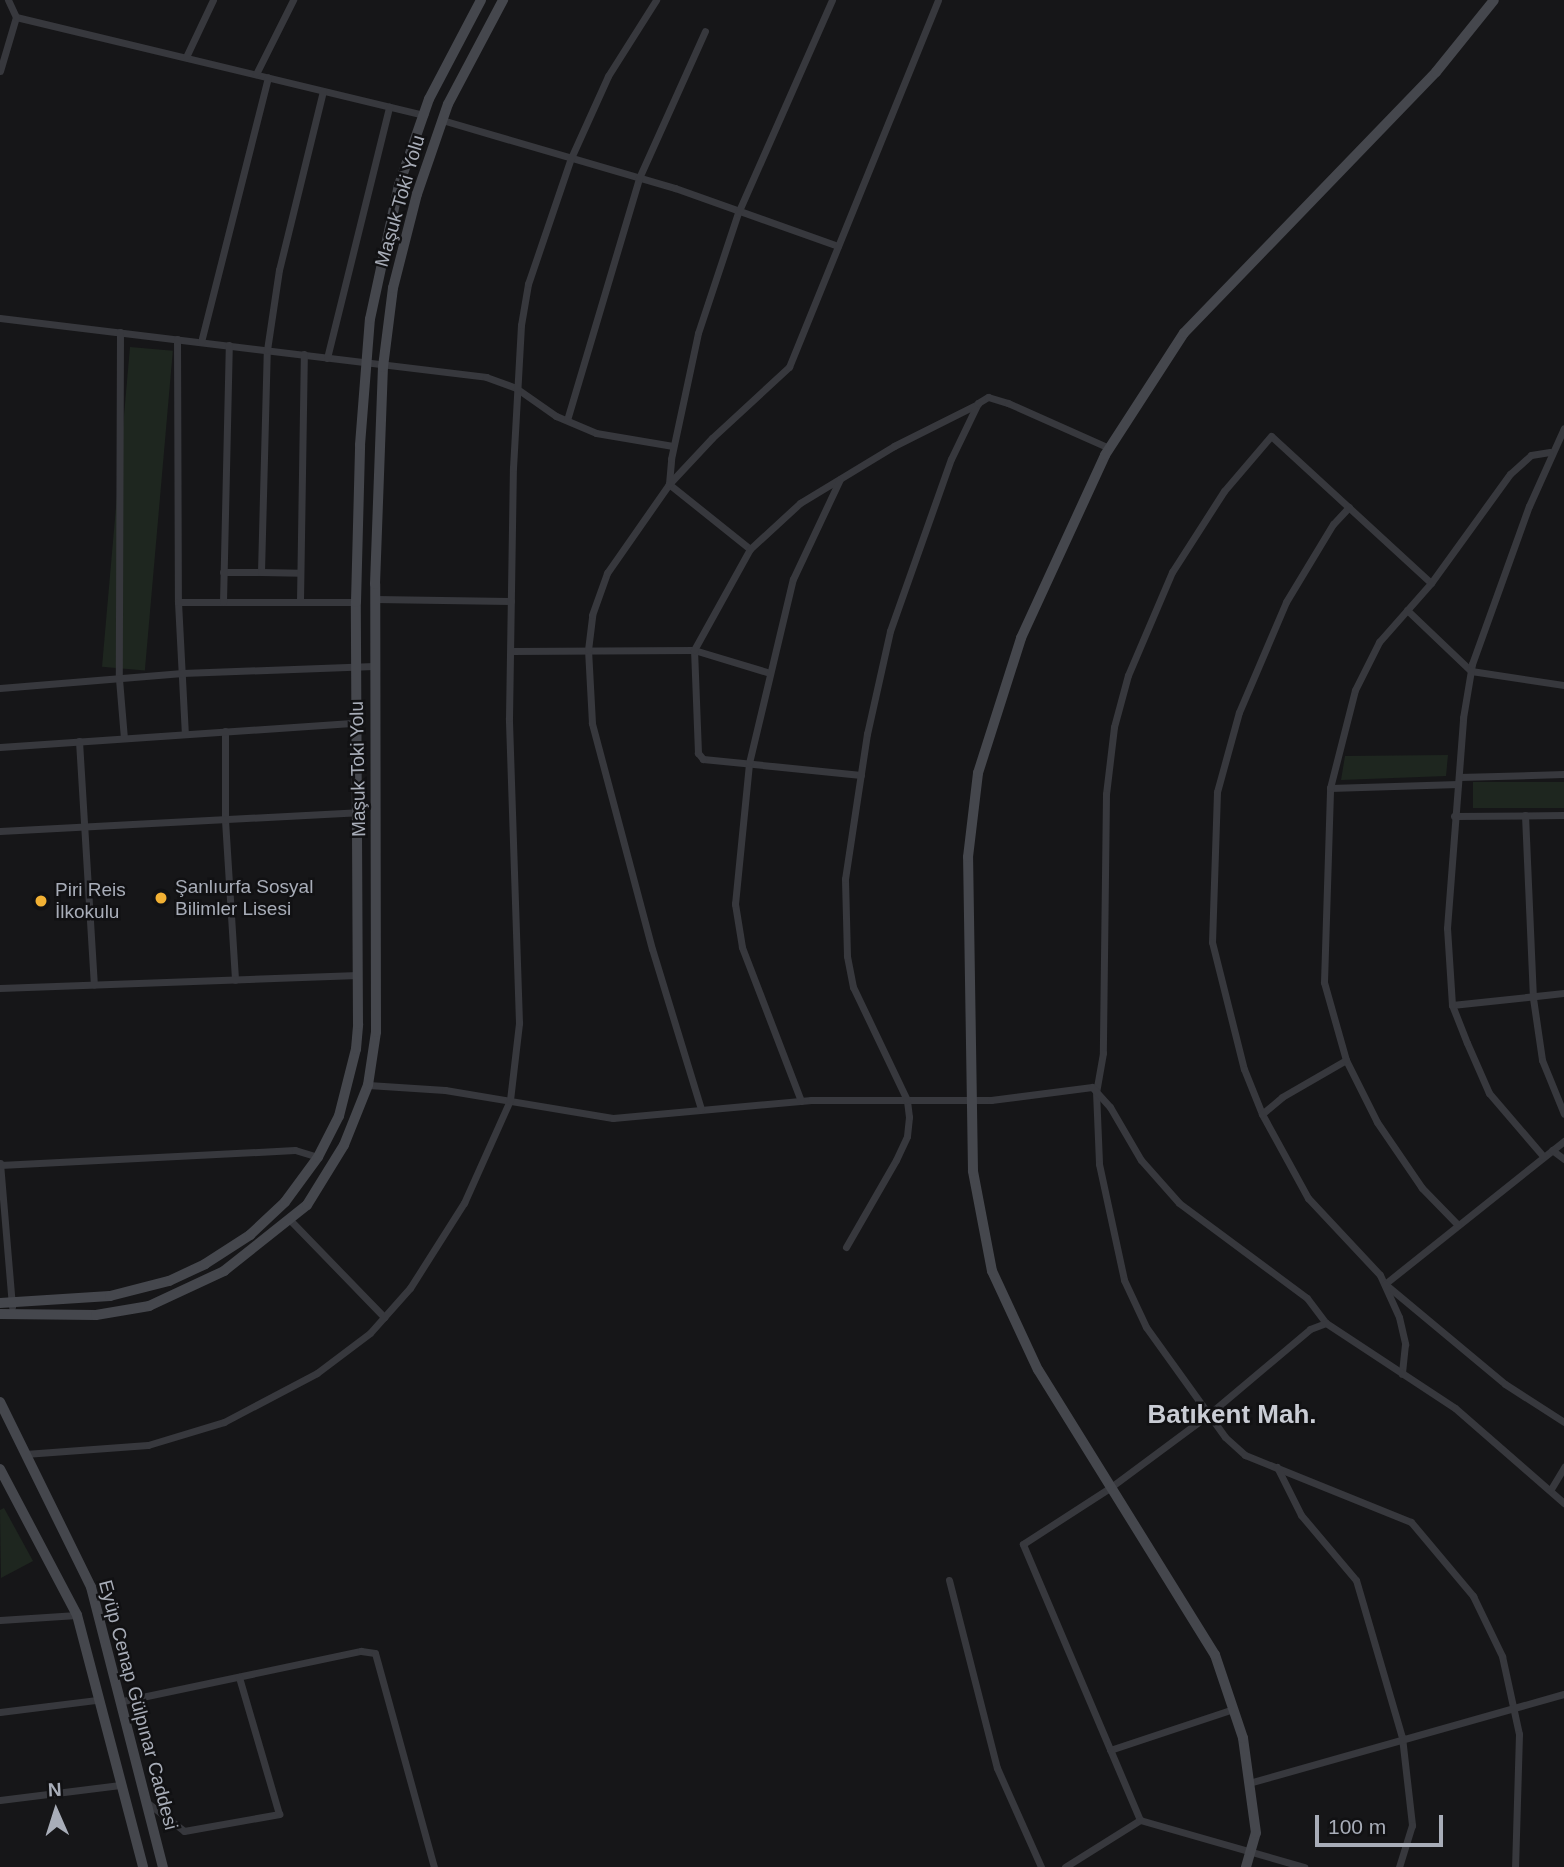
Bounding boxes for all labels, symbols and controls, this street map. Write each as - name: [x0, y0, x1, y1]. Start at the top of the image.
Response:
- street label: Maşuk Toki Yolu: [370, 132, 430, 270]
- street label: Maşuk Toki Yolu: [345, 701, 371, 837]
- place label: Şanlıurfa Sosyal Bilimler Lisesi: [175, 876, 313, 920]
- place label: Piri Reis İlkokulu: [55, 879, 126, 923]
- marker: Şanlıurfa Sosyal Bilimler Lisesi: [153, 890, 169, 906]
- marker: Piri Reis İlkokulu: [33, 893, 49, 909]
- district label: Batıkent Mah.: [1147, 1399, 1317, 1431]
- street label: Eyüp Cenap Gülpınar Caddesi: [94, 1578, 182, 1832]
- north arrow: [21, 1776, 91, 1846]
- text: N: [47, 1779, 62, 1800]
- scale bar: [1319, 1800, 1447, 1844]
- text: 100 m: [1328, 1815, 1386, 1838]

